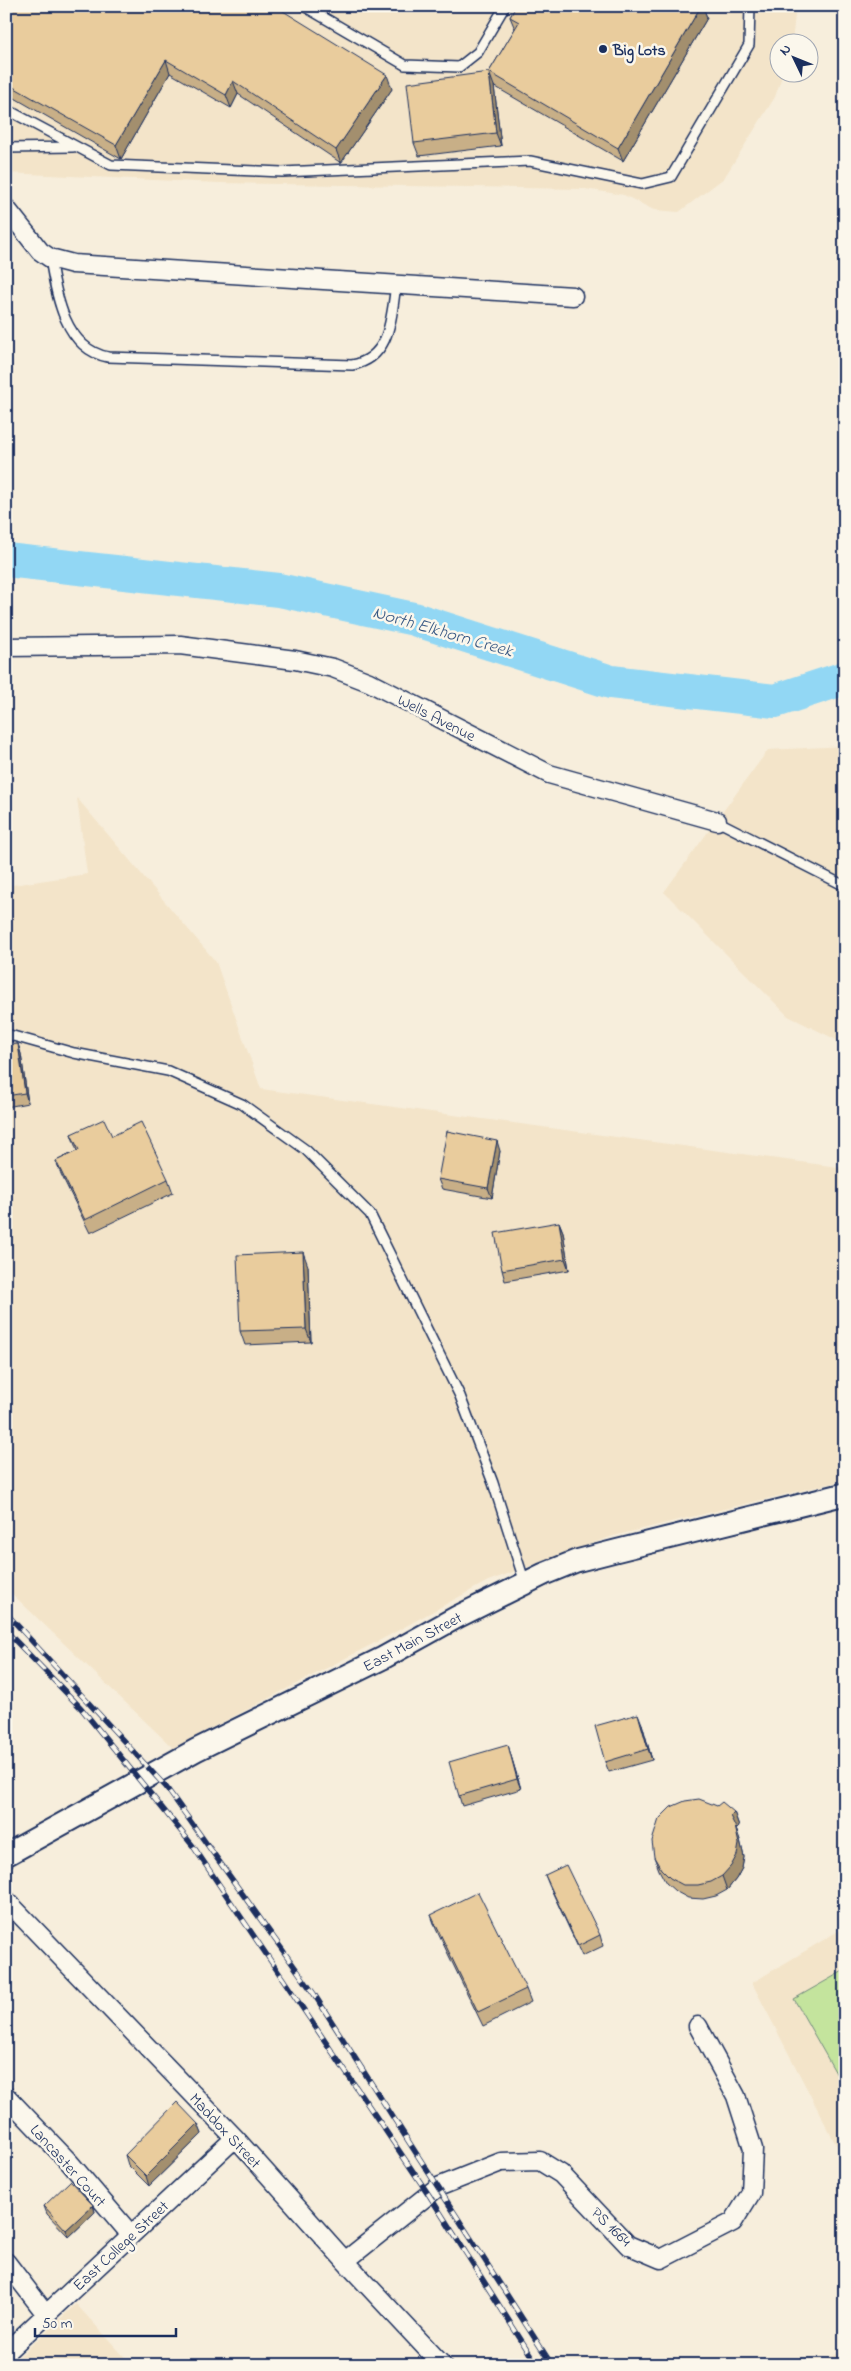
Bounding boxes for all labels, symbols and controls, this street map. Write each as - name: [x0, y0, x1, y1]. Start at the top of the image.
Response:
- north arrow: [768, 32, 818, 82]
- place label: Big Lots: [612, 39, 666, 64]
- text: N: [775, 40, 796, 61]
- marker: Big Lots: [597, 43, 609, 55]
- water label: North Elkhorn Creek: [369, 601, 516, 666]
- street label: Wells Avenue: [393, 689, 480, 749]
- street label: East Main Street: [359, 1606, 467, 1679]
- street label: Maddox Street: [183, 2088, 267, 2175]
- street label: Lancaster Court: [24, 2120, 112, 2214]
- street label: East College Street: [68, 2195, 175, 2297]
- street label: PS 1664: [585, 2202, 637, 2253]
- scale bar: [35, 2306, 176, 2338]
- text: 50 m: [42, 2313, 73, 2335]

